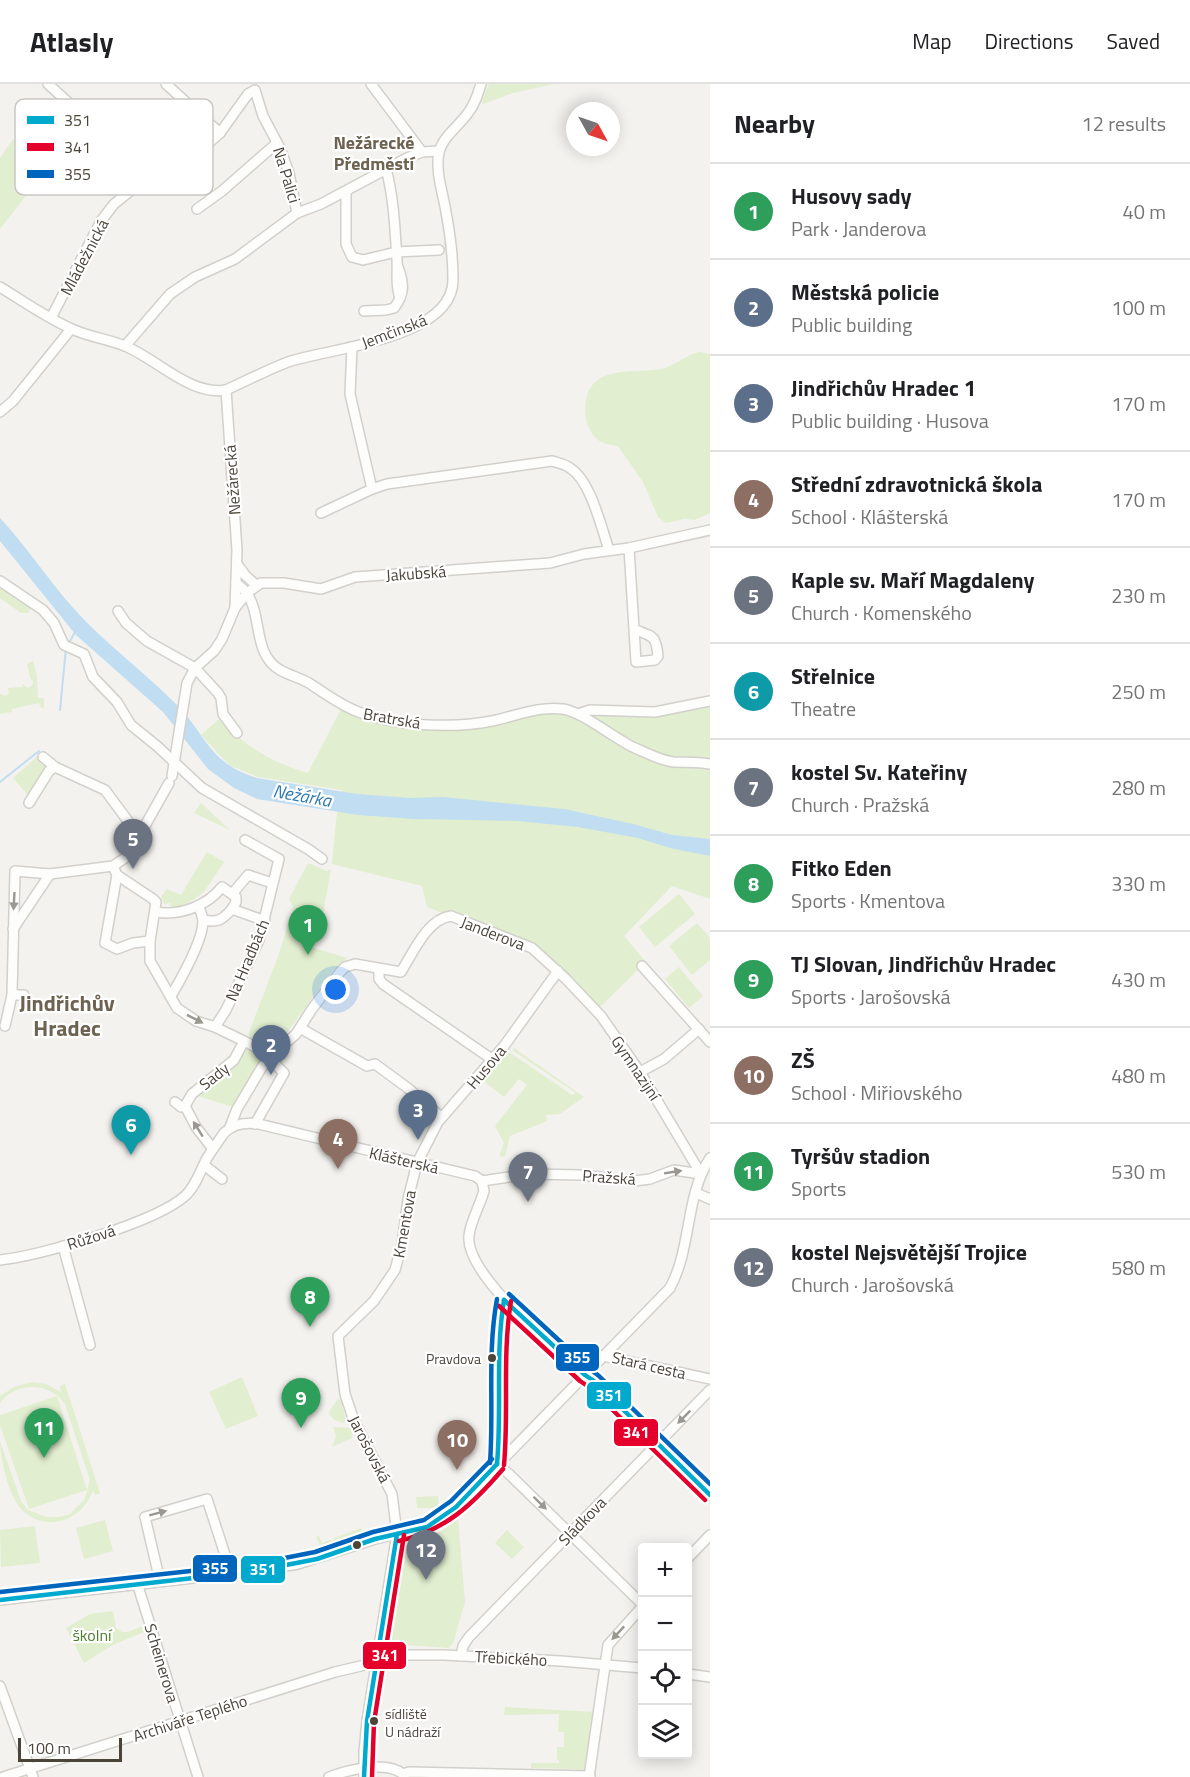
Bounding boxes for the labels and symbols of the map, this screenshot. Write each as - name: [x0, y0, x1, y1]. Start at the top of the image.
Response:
- legend: [15, 99, 213, 195]
- north arrow: [566, 102, 620, 156]
- text: 351: [64, 108, 91, 132]
- district label: Nežárecké Předměstí: [333, 129, 416, 177]
- text: 341: [64, 135, 91, 159]
- street label: Na Palici: [267, 144, 307, 206]
- text: 355: [64, 162, 91, 186]
- street label: Mládežnická: [54, 214, 114, 300]
- street label: Jemčinská: [358, 308, 430, 354]
- street label: Nežárecká: [218, 444, 246, 516]
- street label: Jakubská: [385, 559, 447, 587]
- street label: Bratrská: [362, 701, 422, 735]
- water label: Nežárka: [271, 777, 334, 814]
- pin: 5: [114, 820, 152, 869]
- one-way arrow: [9, 891, 18, 910]
- pin: 1: [288, 906, 328, 955]
- street label: Janderova: [457, 910, 529, 956]
- street label: Na Hradbách: [219, 915, 275, 1005]
- your location: [321, 975, 350, 1004]
- district label: Jindřichův Hradec: [19, 986, 115, 1045]
- one-way arrow: [186, 1013, 204, 1023]
- pin: 2: [252, 1026, 290, 1075]
- street label: Gymnazijní: [605, 1031, 667, 1107]
- street label: Husova: [461, 1040, 511, 1094]
- street label: Sady: [194, 1056, 235, 1096]
- pin: 3: [398, 1090, 438, 1140]
- pin: 6: [112, 1106, 150, 1155]
- one-way arrow: [192, 1120, 203, 1137]
- pin: 4: [318, 1120, 358, 1169]
- street label: Klášterská: [367, 1140, 441, 1180]
- pin: 7: [508, 1152, 548, 1202]
- street label: Pražská: [582, 1163, 636, 1191]
- one-way arrow: [664, 1168, 683, 1177]
- street label: Kmentova: [386, 1188, 422, 1260]
- street label: Růžová: [64, 1218, 118, 1256]
- pin: 8: [290, 1278, 330, 1327]
- line badge: 355: [555, 1343, 600, 1372]
- text: 355: [564, 1345, 590, 1369]
- street label: Stará cesta: [610, 1345, 688, 1385]
- place label: Pravdova: [426, 1348, 481, 1369]
- marker: Pravdova: [486, 1352, 498, 1364]
- pin: 9: [282, 1378, 320, 1428]
- line badge: 351: [586, 1381, 632, 1410]
- text: 351: [596, 1383, 622, 1407]
- pin: 11: [24, 1408, 63, 1458]
- one-way arrow: [677, 1409, 691, 1423]
- street label: Jarošovská: [343, 1411, 397, 1487]
- line badge: 341: [613, 1418, 659, 1447]
- pin: 10: [438, 1420, 476, 1470]
- text: 341: [623, 1420, 649, 1444]
- street label: Sládkova: [552, 1491, 612, 1551]
- one-way arrow: [533, 1496, 547, 1510]
- one-way arrow: [149, 1508, 167, 1517]
- pin: 12: [406, 1530, 446, 1580]
- unlabelled marker: [351, 1539, 363, 1551]
- line badge: 355: [192, 1554, 238, 1583]
- line badge: 351: [240, 1555, 286, 1584]
- text: 355: [202, 1556, 228, 1580]
- text: 351: [250, 1557, 276, 1581]
- street label: Scheinerova: [139, 1620, 185, 1706]
- park label: školní: [72, 1623, 113, 1647]
- one-way arrow: [611, 1626, 625, 1641]
- line badge: 341: [362, 1641, 407, 1670]
- text: 341: [372, 1643, 398, 1667]
- street label: Třebického: [474, 1644, 548, 1672]
- street label: Archiváře Teplého: [130, 1688, 250, 1748]
- place label: sídliště U nádraží: [385, 1703, 441, 1742]
- marker: sídliště U nádraží: [368, 1715, 380, 1727]
- scale bar: [18, 1735, 122, 1762]

